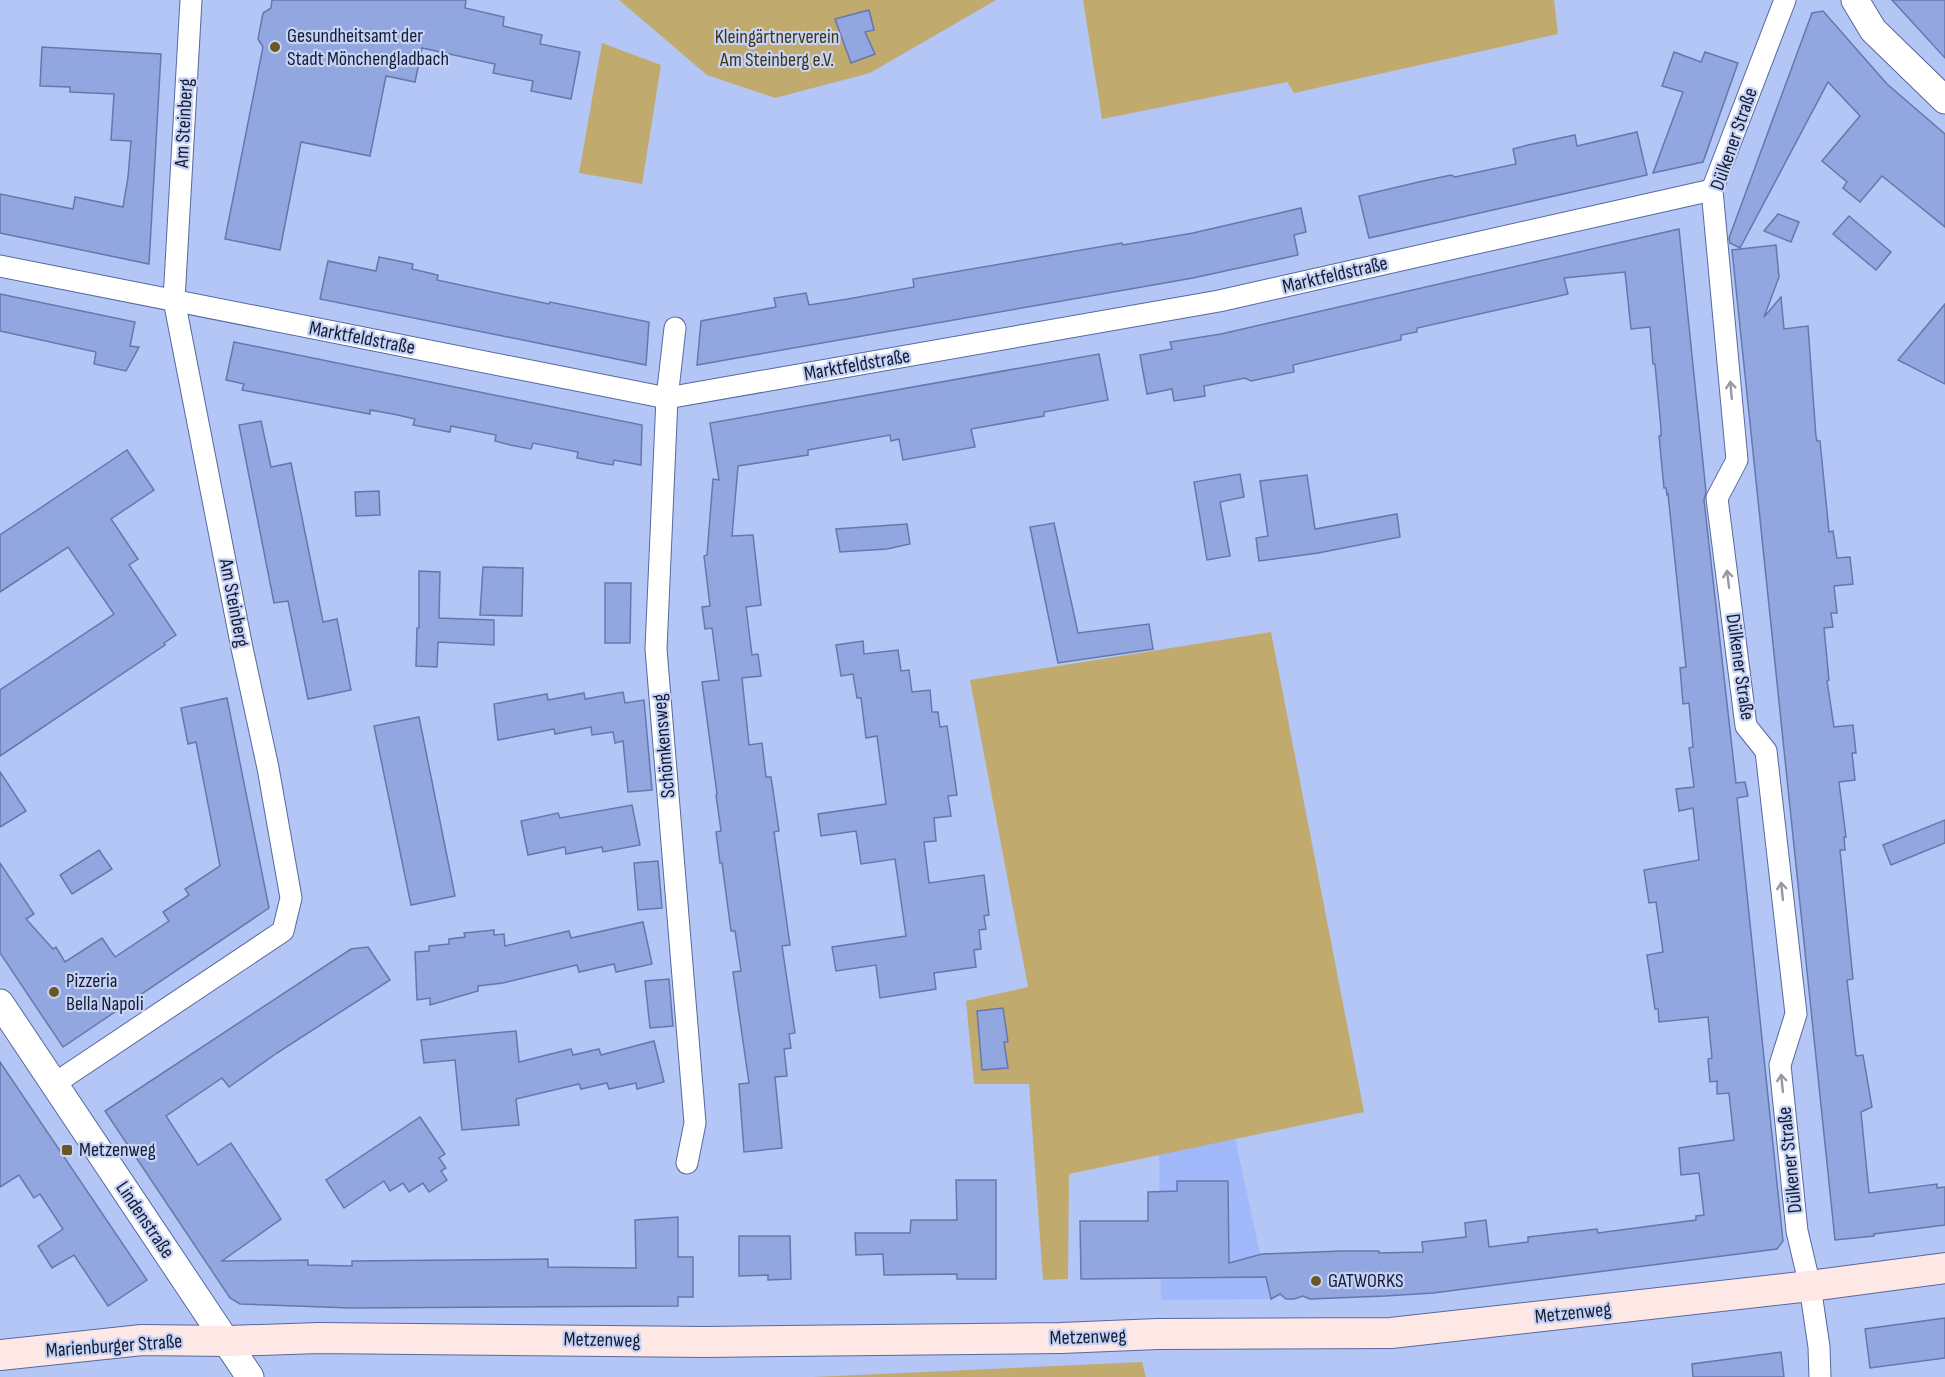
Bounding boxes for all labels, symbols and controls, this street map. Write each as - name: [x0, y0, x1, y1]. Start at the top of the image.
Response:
- place label: Gesundheitsamt der Stadt Mönchengladbach: [287, 24, 449, 71]
- park label: Kleingärtnerverein Am Steinberg e.V.: [715, 25, 839, 72]
- marker: Gesundheitsamt der Stadt Mönchengladbach: [268, 40, 282, 54]
- street label: Am Steinberg: [170, 78, 198, 169]
- street label: Dülkener Straße: [1705, 84, 1763, 194]
- street label: Marktfeldstraße: [1280, 251, 1390, 299]
- street label: Marktfeldstraße: [307, 316, 417, 360]
- street label: Marktfeldstraße: [802, 344, 912, 386]
- one-way arrow: [1725, 381, 1736, 401]
- street label: Am Steinberg: [214, 556, 254, 649]
- one-way arrow: [1722, 570, 1733, 590]
- street label: Dülkener Straße: [1721, 612, 1759, 722]
- street label: Schömkensweg: [647, 693, 681, 799]
- one-way arrow: [1776, 882, 1787, 902]
- place label: Pizzeria Bella Napoli: [66, 969, 144, 1016]
- marker: Pizzeria Bella Napoli: [47, 985, 61, 999]
- one-way arrow: [1776, 1074, 1787, 1094]
- street label: Dülkener Straße: [1772, 1106, 1808, 1214]
- place label: Metzenweg: [79, 1138, 156, 1162]
- marker: Metzenweg: [60, 1143, 74, 1157]
- street label: Lindenstraße: [111, 1177, 179, 1263]
- place label: GATWORKS: [1328, 1269, 1404, 1293]
- marker: GATWORKS: [1309, 1274, 1323, 1288]
- street label: Metzenweg: [1534, 1297, 1612, 1329]
- street label: Metzenweg: [1049, 1324, 1127, 1350]
- street label: Metzenweg: [563, 1327, 641, 1353]
- street label: Marienburger Straße: [45, 1329, 183, 1363]

